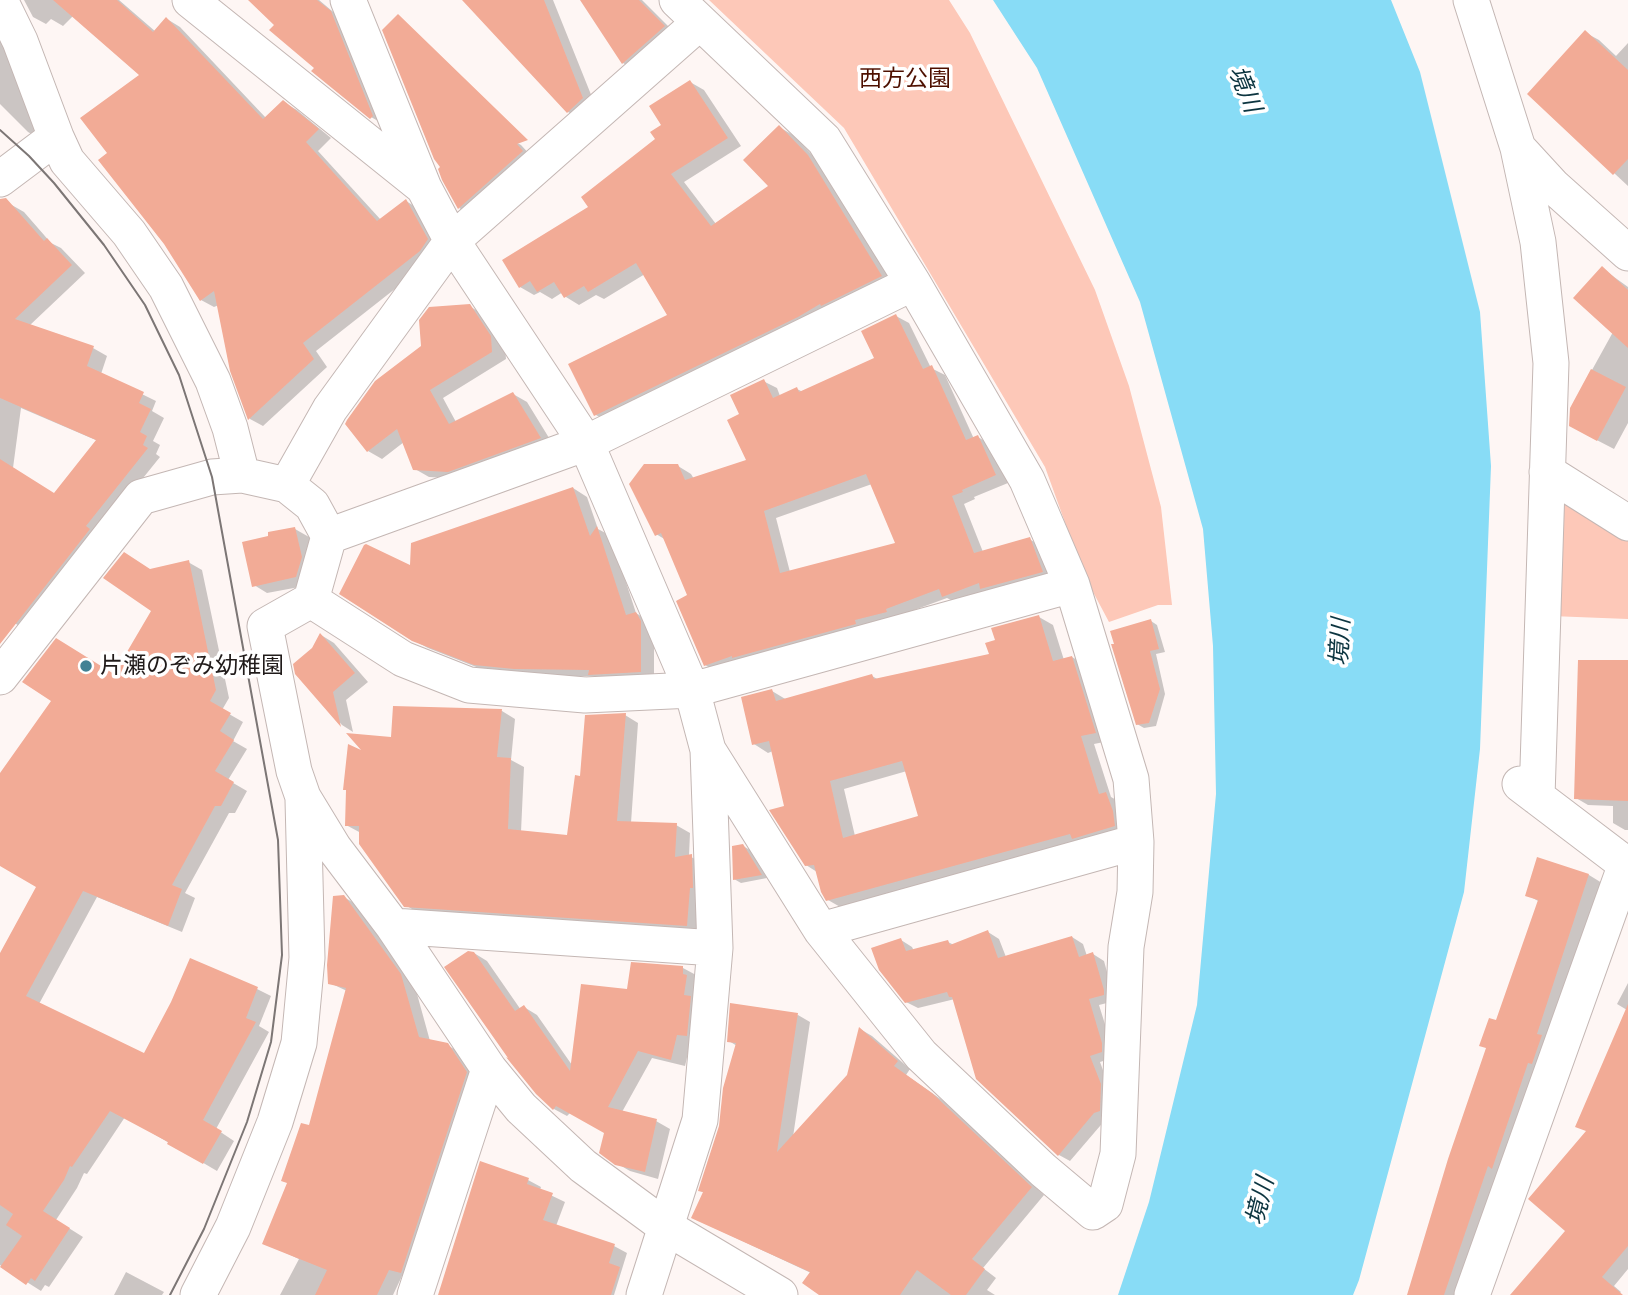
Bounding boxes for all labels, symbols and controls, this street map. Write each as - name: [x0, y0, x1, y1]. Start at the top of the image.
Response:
- water label: 境川: [1223, 61, 1267, 117]
- park label: 西方公園: [859, 65, 951, 93]
- water label: 境川: [1324, 617, 1356, 667]
- place label: 片瀬のぞみ幼稚園: [100, 652, 284, 680]
- marker: 片瀬のぞみ幼稚園: [78, 658, 94, 674]
- water label: 境川: [1240, 1174, 1280, 1228]

